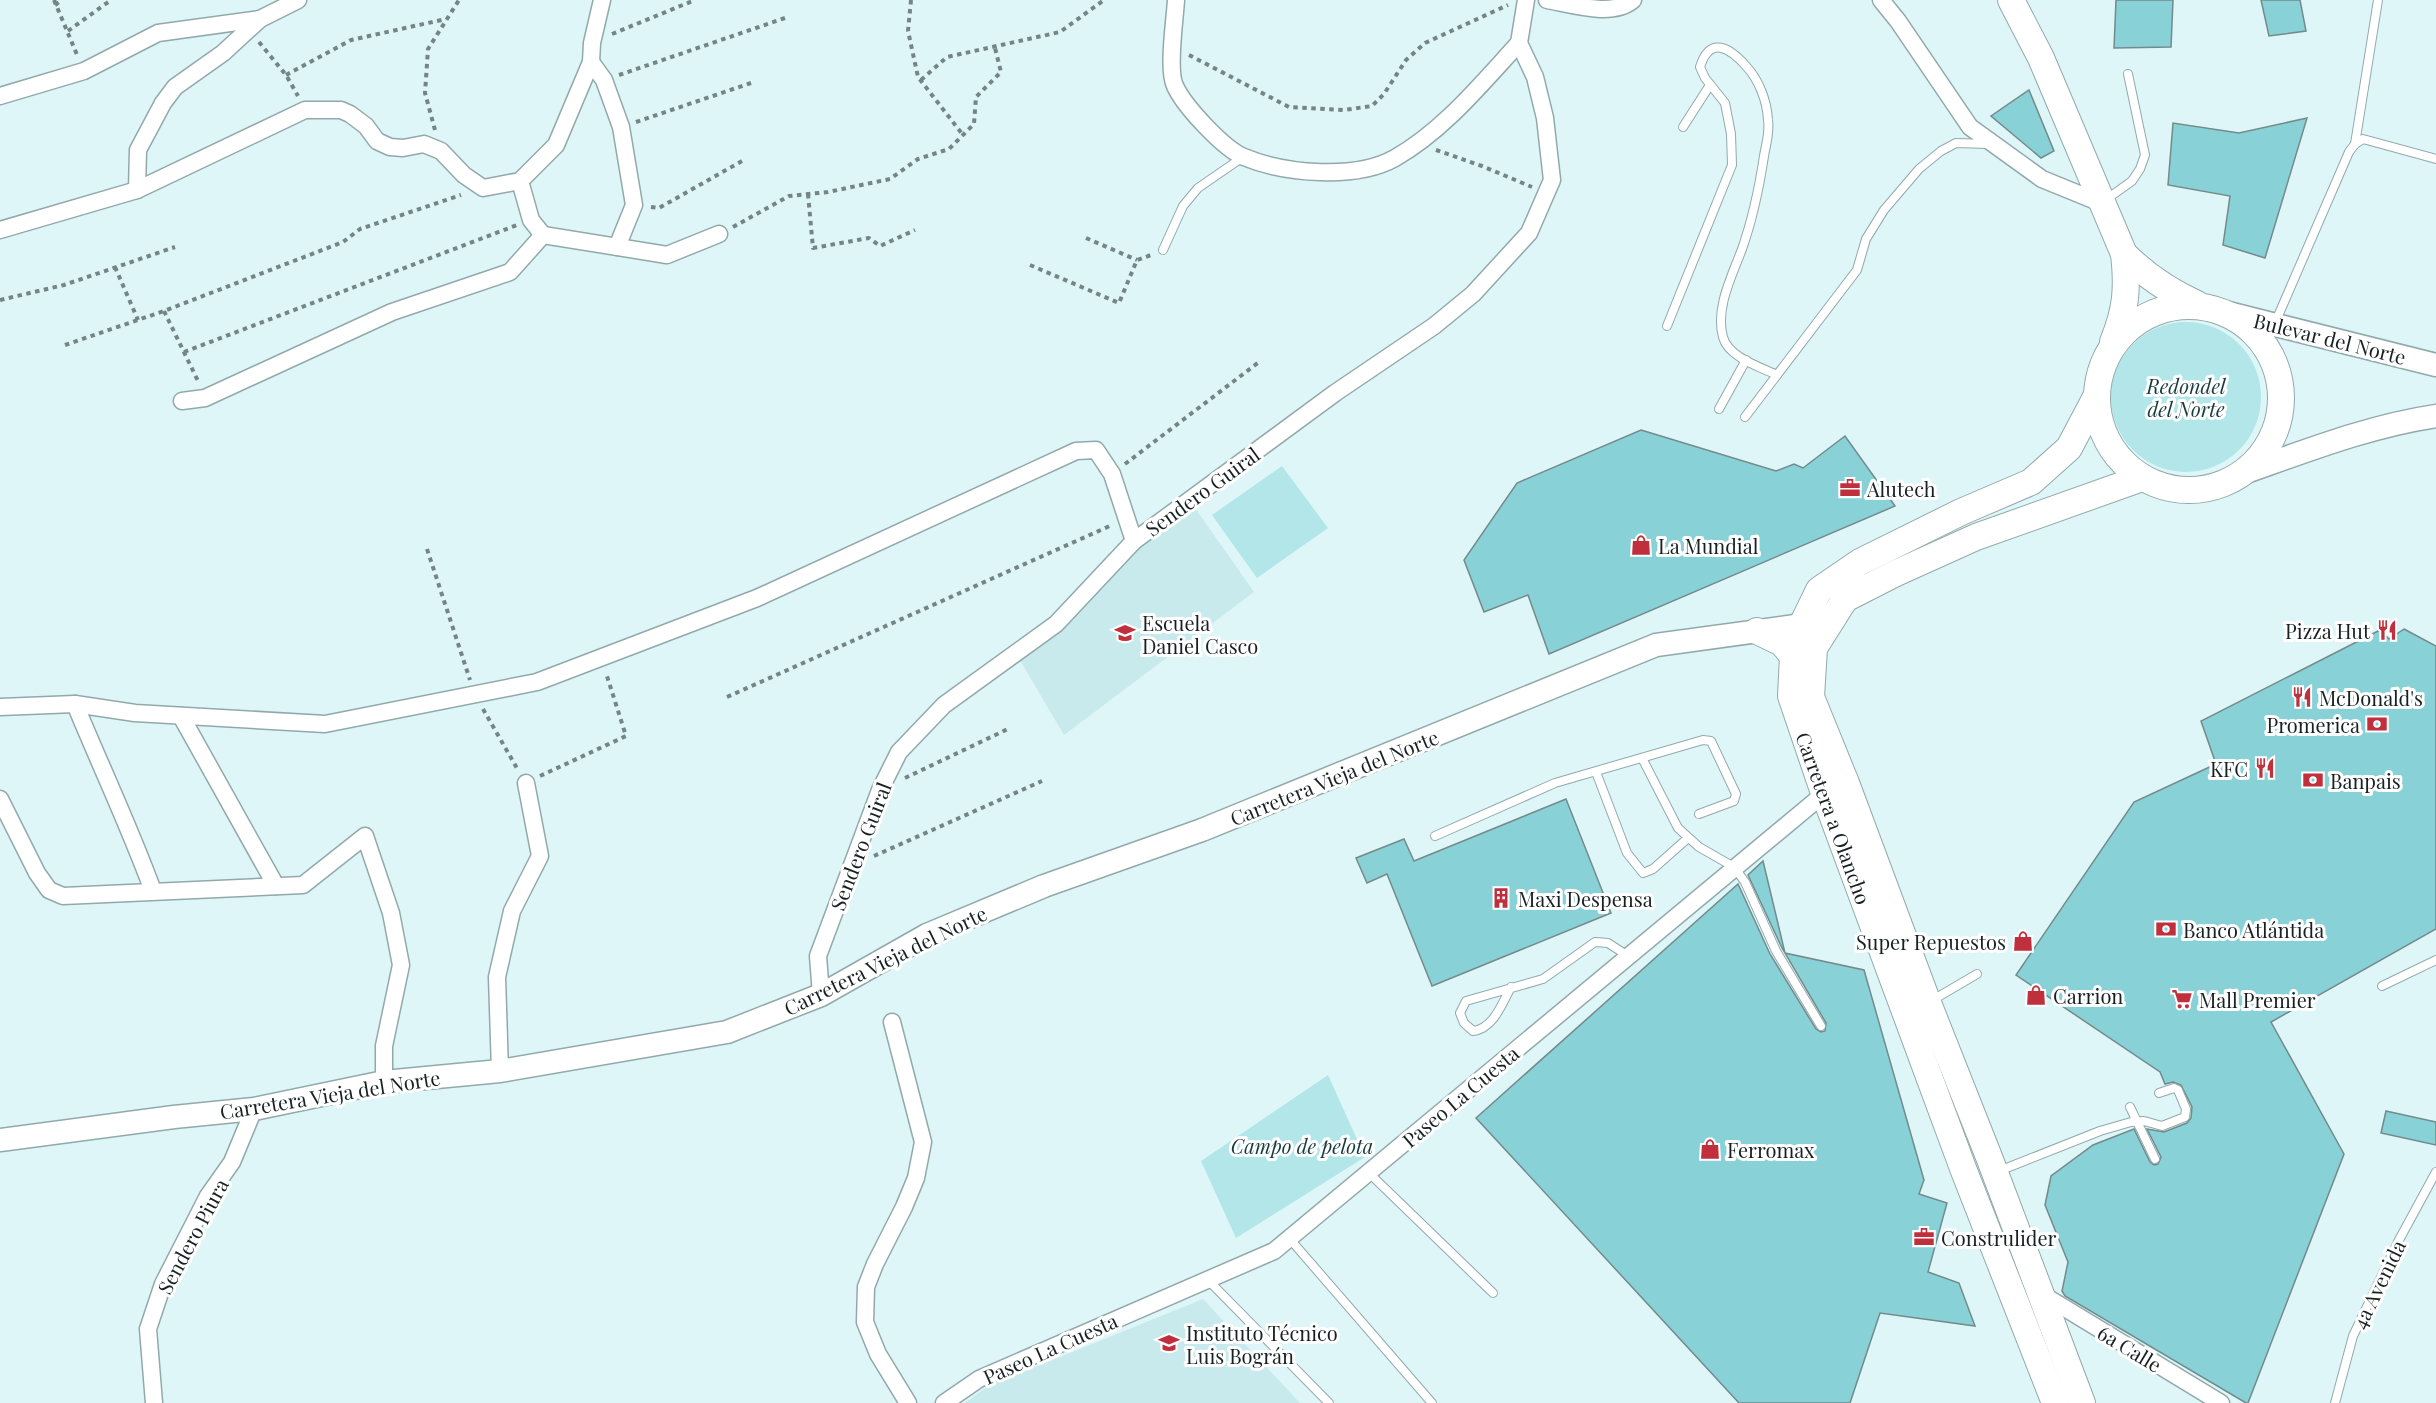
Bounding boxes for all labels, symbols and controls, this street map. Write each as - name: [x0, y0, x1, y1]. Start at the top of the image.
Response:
- street label: Bulevar del Norte: [2251, 306, 2409, 370]
- park label: Redondel del Norte: [2145, 372, 2227, 422]
- street label: Sendero Guiral: [1139, 440, 1265, 542]
- place label: Alutech: [1866, 475, 1936, 502]
- office icon: Alutech: [1838, 476, 1862, 500]
- place label: La Mundial: [1658, 532, 1759, 559]
- shop icon: La Mundial: [1629, 533, 1653, 557]
- place label: Escuela Daniel Casco: [1142, 609, 1258, 659]
- place label: Pizza Hut: [2285, 617, 2371, 644]
- restaurant icon: Pizza Hut: [2375, 618, 2399, 642]
- school or university icon: Escuela Daniel Casco: [1113, 621, 1137, 645]
- place label: McDonald's: [2319, 684, 2423, 711]
- restaurant icon: McDonald's: [2290, 685, 2314, 709]
- place label: Promerica: [2267, 711, 2360, 738]
- bank icon: Promerica: [2365, 712, 2389, 736]
- street label: Carretera Vieja del Norte: [1226, 723, 1442, 831]
- street label: Carretera a Olancho: [1790, 728, 1878, 908]
- place label: KFC: [2210, 755, 2248, 782]
- restaurant icon: KFC: [2253, 756, 2277, 780]
- place label: Banpais: [2330, 767, 2401, 794]
- bank icon: Banpais: [2301, 768, 2325, 792]
- street label: Sendero Guiral: [823, 778, 897, 914]
- place label: Maxi Despensa: [1518, 885, 1653, 912]
- building icon: Maxi Despensa: [1489, 886, 1513, 910]
- street label: Carretera Vieja del Norte: [779, 899, 991, 1021]
- place label: Banco Atlántida: [2183, 916, 2324, 943]
- bank icon: Banco Atlántida: [2154, 917, 2178, 941]
- place label: Super Repuestos: [1856, 928, 2006, 955]
- shop icon: Super Repuestos: [2011, 929, 2035, 953]
- place label: Carrion: [2053, 982, 2123, 1009]
- shop icon: Carrion: [2024, 983, 2048, 1007]
- place label: Mall Premier: [2199, 986, 2316, 1013]
- supermarket icon: Mall Premier: [2170, 987, 2194, 1011]
- street label: Paseo La Cuesta: [1396, 1039, 1524, 1153]
- street label: Carretera Vieja del Norte: [218, 1063, 442, 1125]
- park label: Campo de pelota: [1231, 1132, 1373, 1159]
- place label: Ferromax: [1727, 1136, 1815, 1163]
- shop icon: Ferromax: [1698, 1137, 1722, 1161]
- street label: Sendero Piura: [150, 1174, 234, 1298]
- place label: Construlider: [1941, 1224, 2057, 1251]
- office icon: Construlider: [1912, 1225, 1936, 1249]
- street label: 4a Avenida: [2345, 1235, 2411, 1333]
- street label: Paseo La Cuesta: [979, 1306, 1122, 1390]
- street label: 6a Calle: [2093, 1318, 2167, 1378]
- place label: Instituto Técnico Luis Bográn: [1186, 1319, 1338, 1369]
- school or university icon: Instituto Técnico Luis Bográn: [1157, 1331, 1181, 1355]

